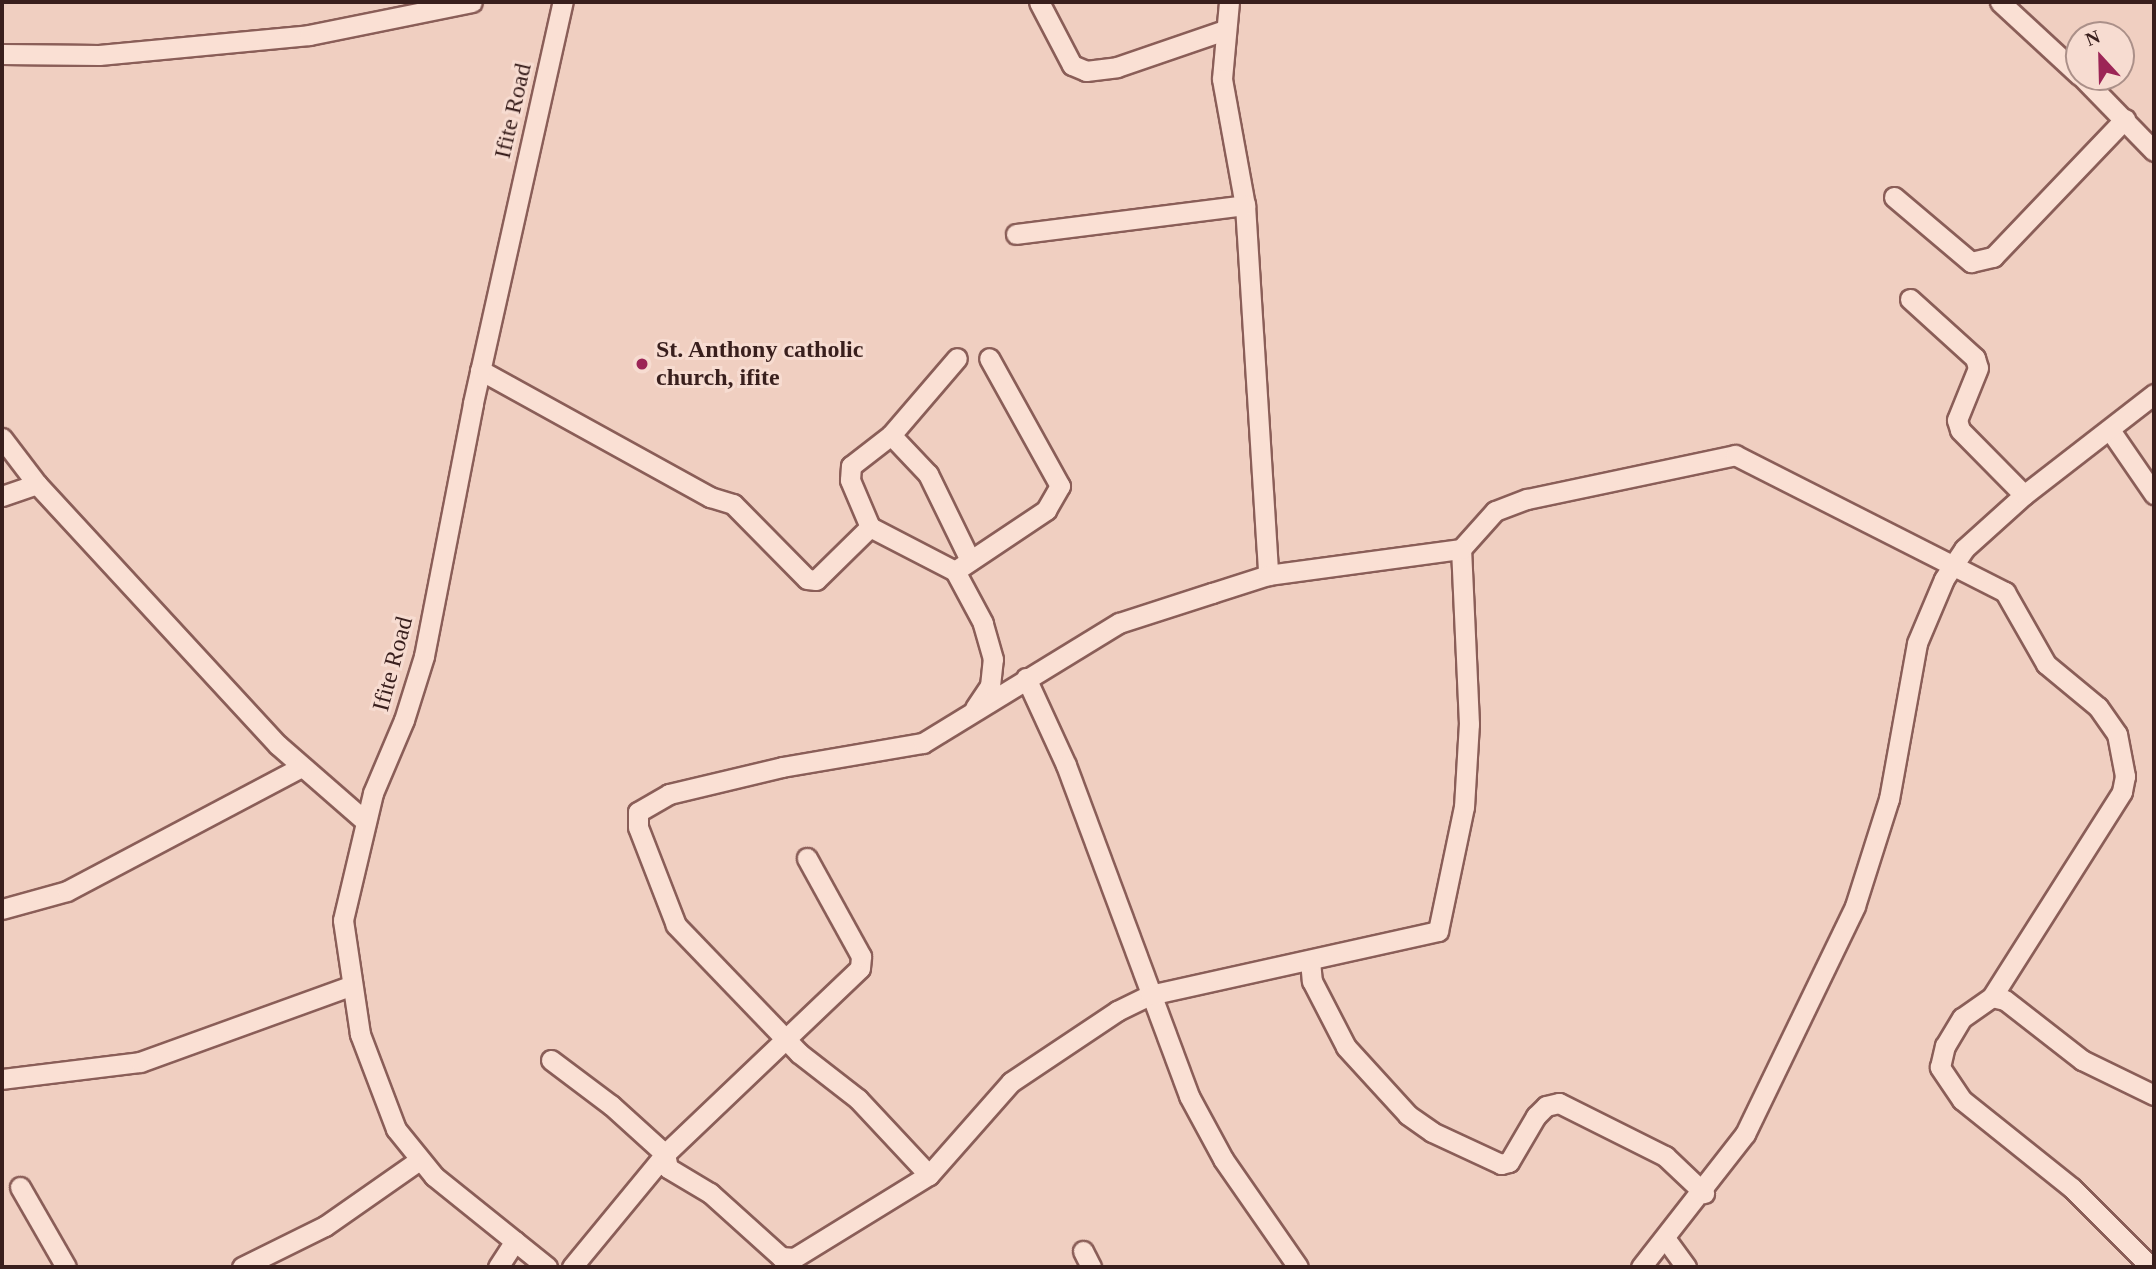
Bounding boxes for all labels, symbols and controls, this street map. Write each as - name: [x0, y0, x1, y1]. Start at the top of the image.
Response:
- north arrow: [2065, 21, 2135, 91]
- text: N: [2082, 26, 2103, 50]
- street label: Ifite Road: [488, 61, 538, 161]
- place label: St. Anthony catholic church, ifite: [656, 336, 865, 392]
- marker: St. Anthony catholic church, ifite: [634, 356, 650, 372]
- street label: Ifite Road: [367, 614, 419, 714]

